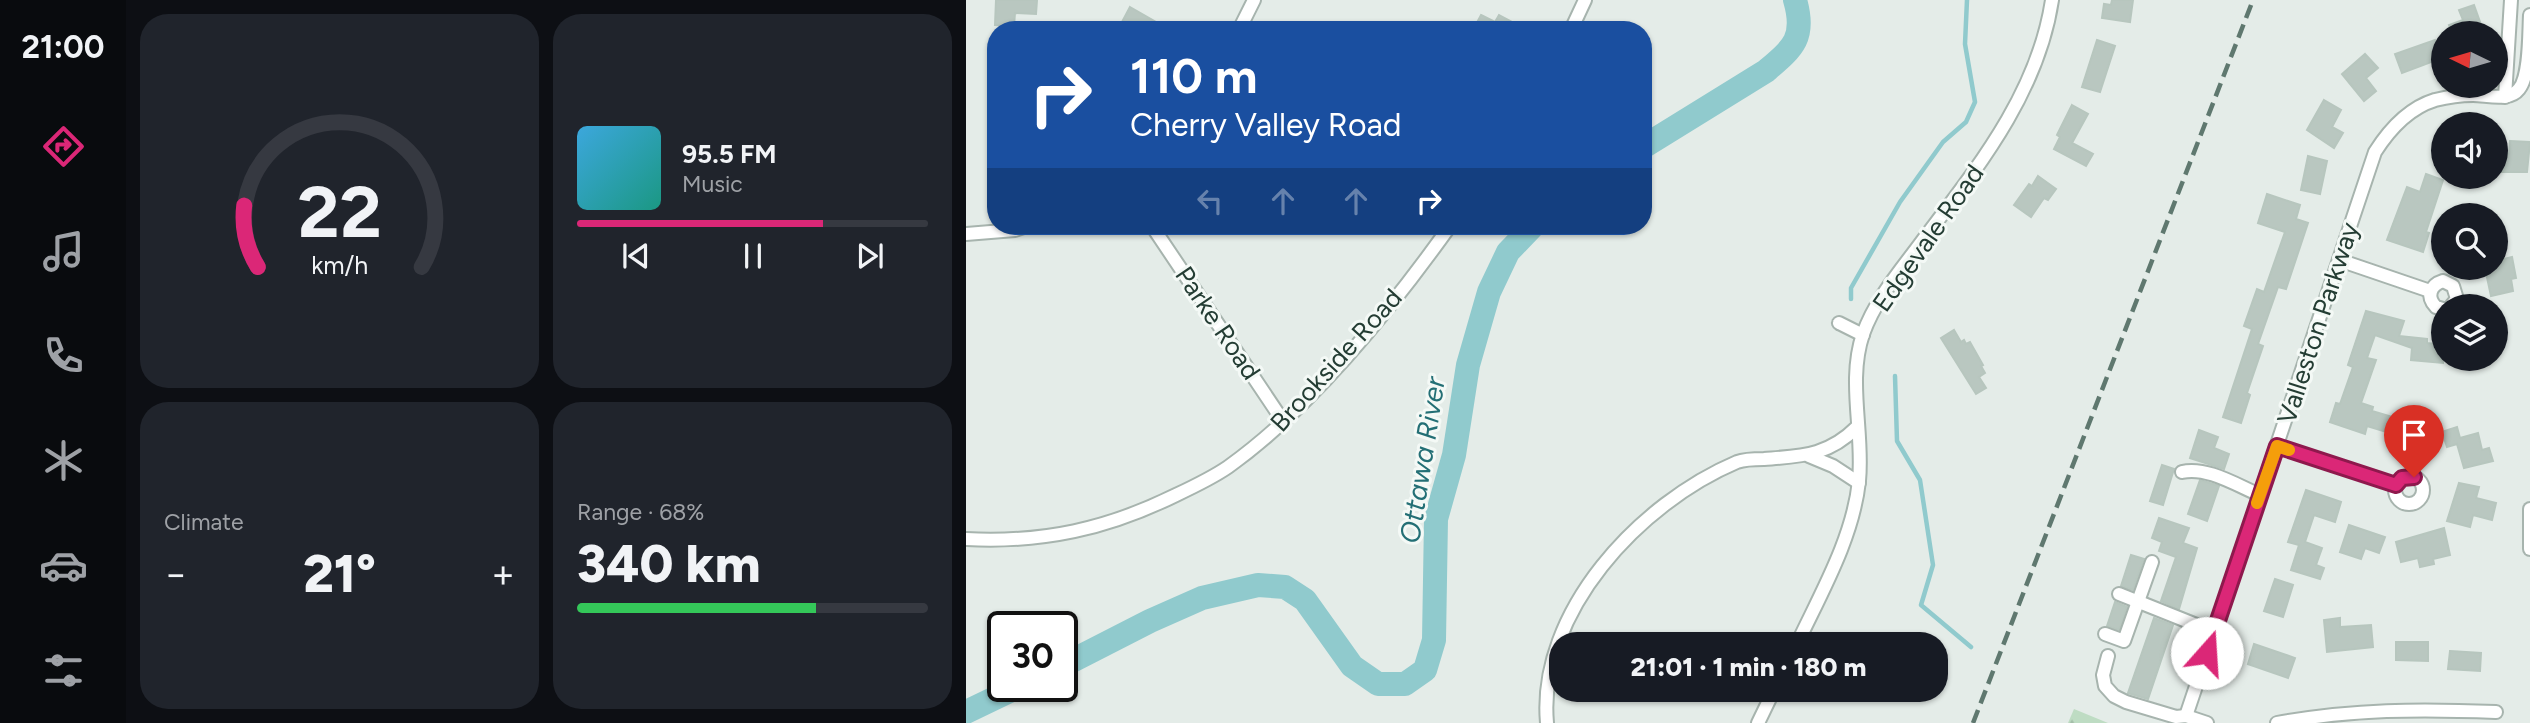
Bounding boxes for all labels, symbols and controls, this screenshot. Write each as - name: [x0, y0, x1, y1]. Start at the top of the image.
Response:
- north arrow: [2431, 21, 2508, 98]
- map controls: [2431, 21, 2508, 371]
- text: 21:00: [21, 28, 105, 66]
- text: 110 m: [1130, 46, 1258, 105]
- icon: right: [1015, 49, 1106, 140]
- text: Cherry Valley Road: [1130, 106, 1402, 144]
- button: sound: [2431, 112, 2508, 189]
- icon: directions: [39, 122, 88, 171]
- text: 95.5 FM: [682, 138, 777, 170]
- street label: Edgevale Road: [1865, 158, 1991, 318]
- text: 22: [297, 168, 382, 255]
- text: Music: [682, 170, 743, 198]
- icon: left: [1191, 182, 1229, 220]
- icon: ahead: [1264, 182, 1302, 220]
- icon: ahead: [1337, 182, 1375, 220]
- icon: right: [1410, 182, 1448, 220]
- button: search: [2431, 203, 2508, 280]
- street label: Valleston Parkway: [2270, 218, 2366, 428]
- icon: music: [39, 227, 88, 276]
- icon: previous: [617, 237, 655, 275]
- icon: pause: [734, 237, 772, 275]
- icon: next: [851, 237, 889, 275]
- text: km/h: [311, 250, 368, 280]
- street label: Parke Road: [1168, 260, 1268, 386]
- street label: Brookside Road: [1263, 282, 1409, 438]
- button: layers: [2431, 294, 2508, 371]
- icon: phone: [39, 331, 88, 380]
- water label: Ottawa River: [1392, 373, 1452, 546]
- pin: [2384, 405, 2444, 477]
- icon: arrive: [2395, 416, 2433, 454]
- icon: climate: [39, 436, 88, 485]
- text: Range · 68%: [577, 498, 704, 526]
- text: Climate: [164, 508, 243, 536]
- text: 340 km: [577, 533, 761, 595]
- icon: car: [39, 541, 88, 590]
- text: 21°: [303, 543, 376, 605]
- text: −: [164, 551, 188, 597]
- text: +: [491, 551, 515, 597]
- speed limit sign: 30: [987, 611, 1078, 702]
- position arrow: [2170, 616, 2244, 690]
- icon: filters: [39, 646, 88, 695]
- text: 21:01 · 1 min · 180 m: [1631, 651, 1866, 683]

